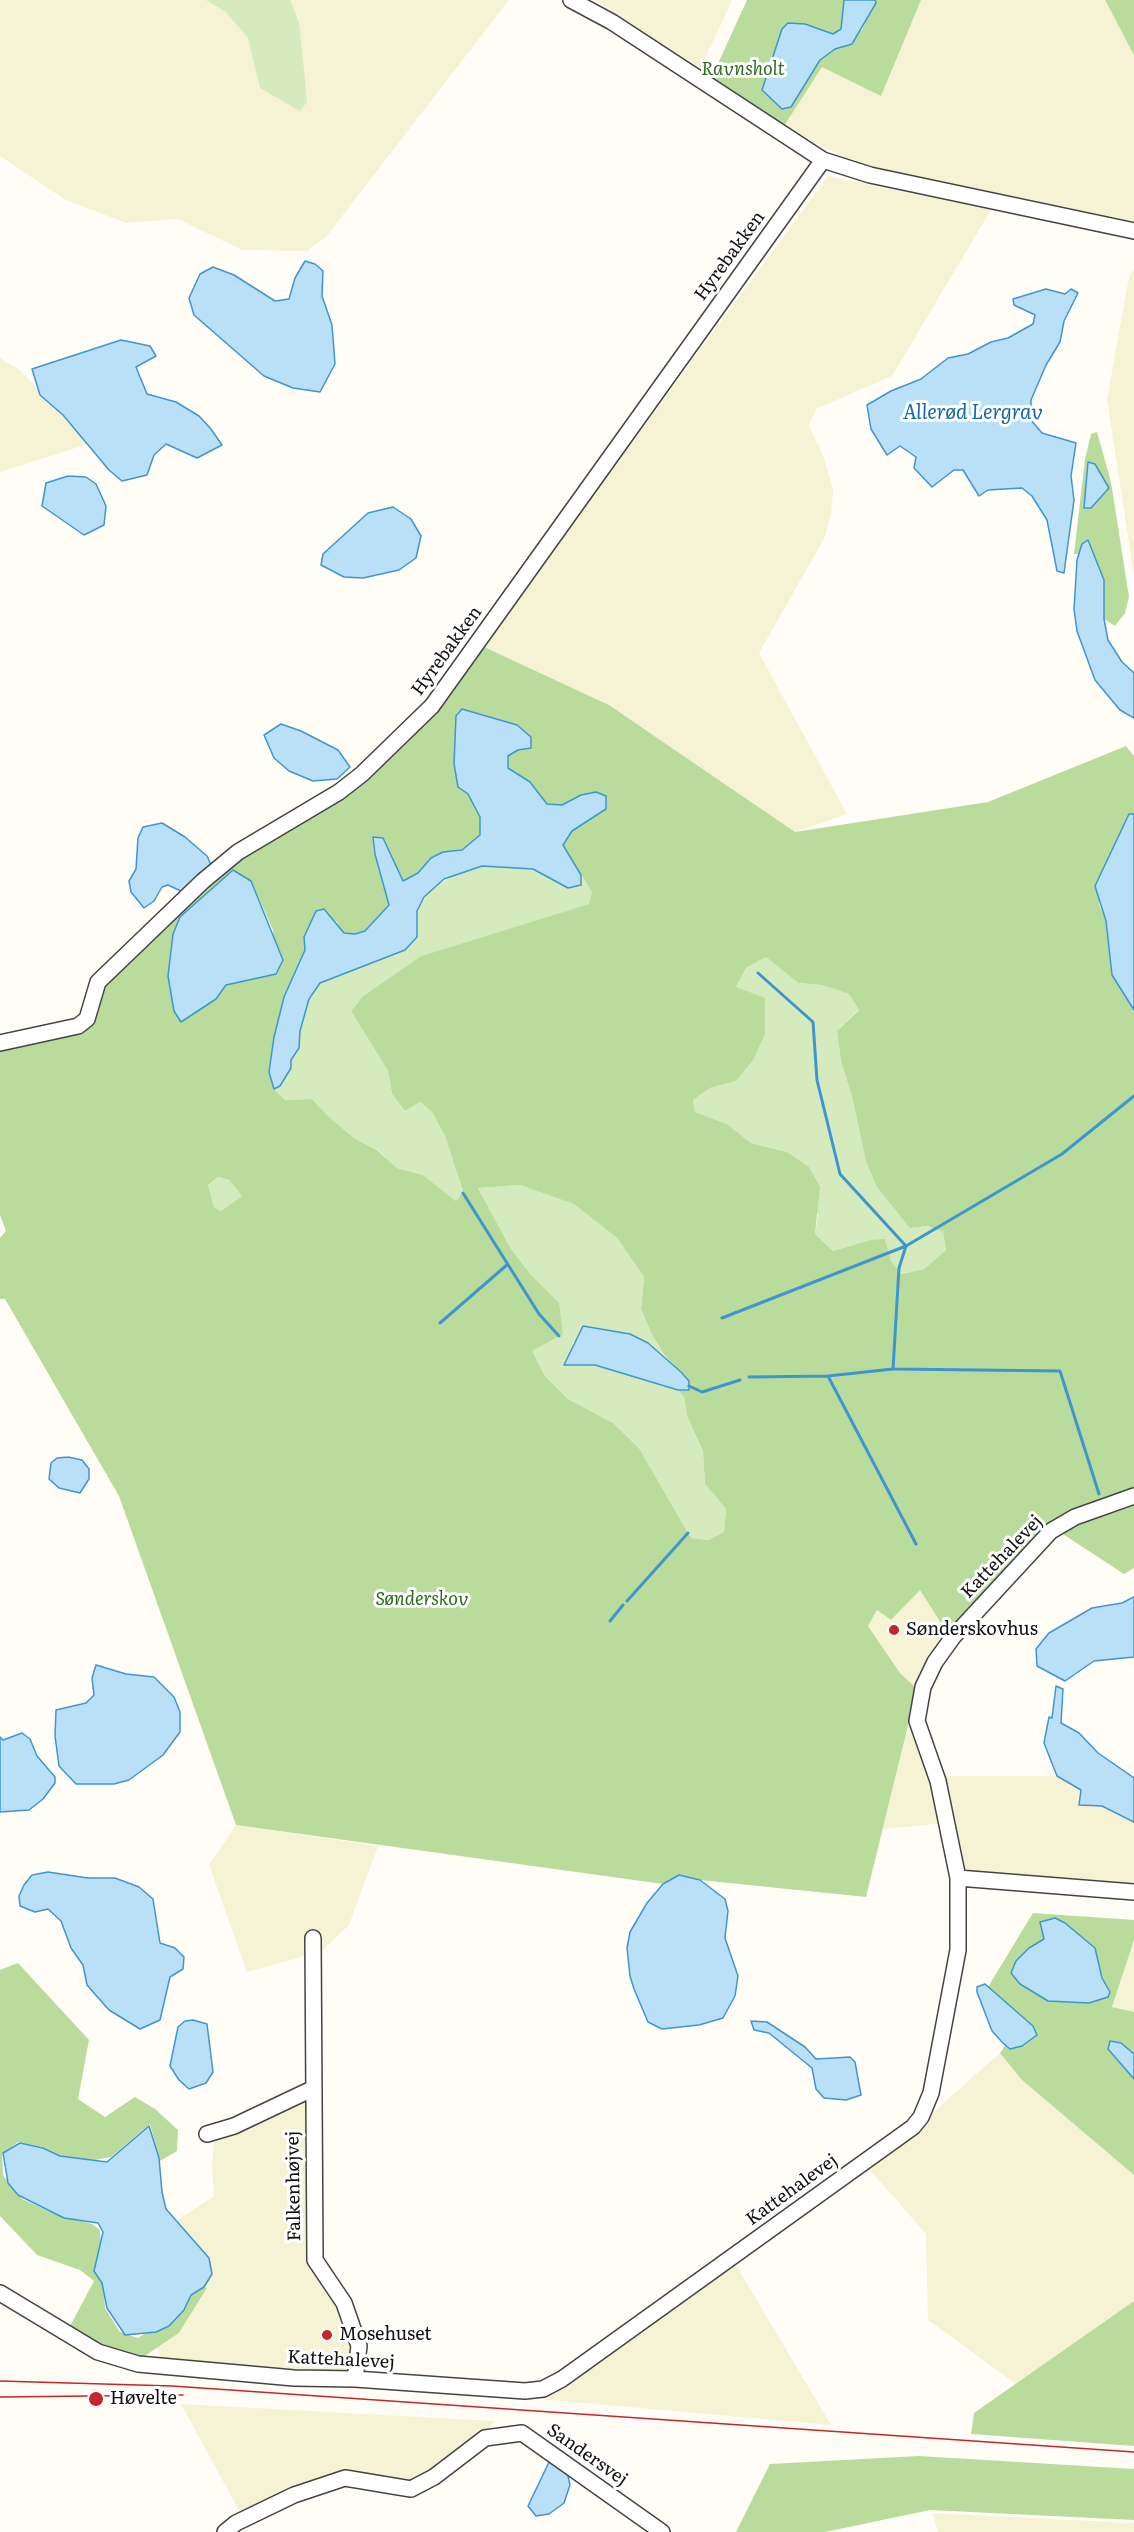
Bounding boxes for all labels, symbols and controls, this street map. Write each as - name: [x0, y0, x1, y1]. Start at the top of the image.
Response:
- park label: Ravnsholt: [701, 59, 785, 81]
- street label: Hyrebakken: [690, 207, 770, 305]
- water label: Allerød Lergrav: [903, 401, 1043, 425]
- street label: Hyrebakken: [407, 602, 487, 700]
- street label: Kattehalevej: [957, 1511, 1047, 1603]
- park label: Sønderskov: [375, 1589, 469, 1611]
- place label: Sønderskovhus: [906, 1619, 1038, 1641]
- marker: Sønderskovhus: [887, 1623, 901, 1637]
- street label: Falkenhøjvej: [282, 2131, 306, 2241]
- street label: Kattehalevej: [742, 2150, 842, 2230]
- place label: Mosehuset: [339, 2324, 432, 2346]
- marker: Mosehuset: [320, 2328, 334, 2342]
- street label: Kattehalevej: [287, 2346, 395, 2374]
- place label: Høvelte: [110, 2388, 177, 2410]
- marker: Høvelte: [87, 2390, 105, 2408]
- street label: Sandersvej: [543, 2419, 631, 2491]

